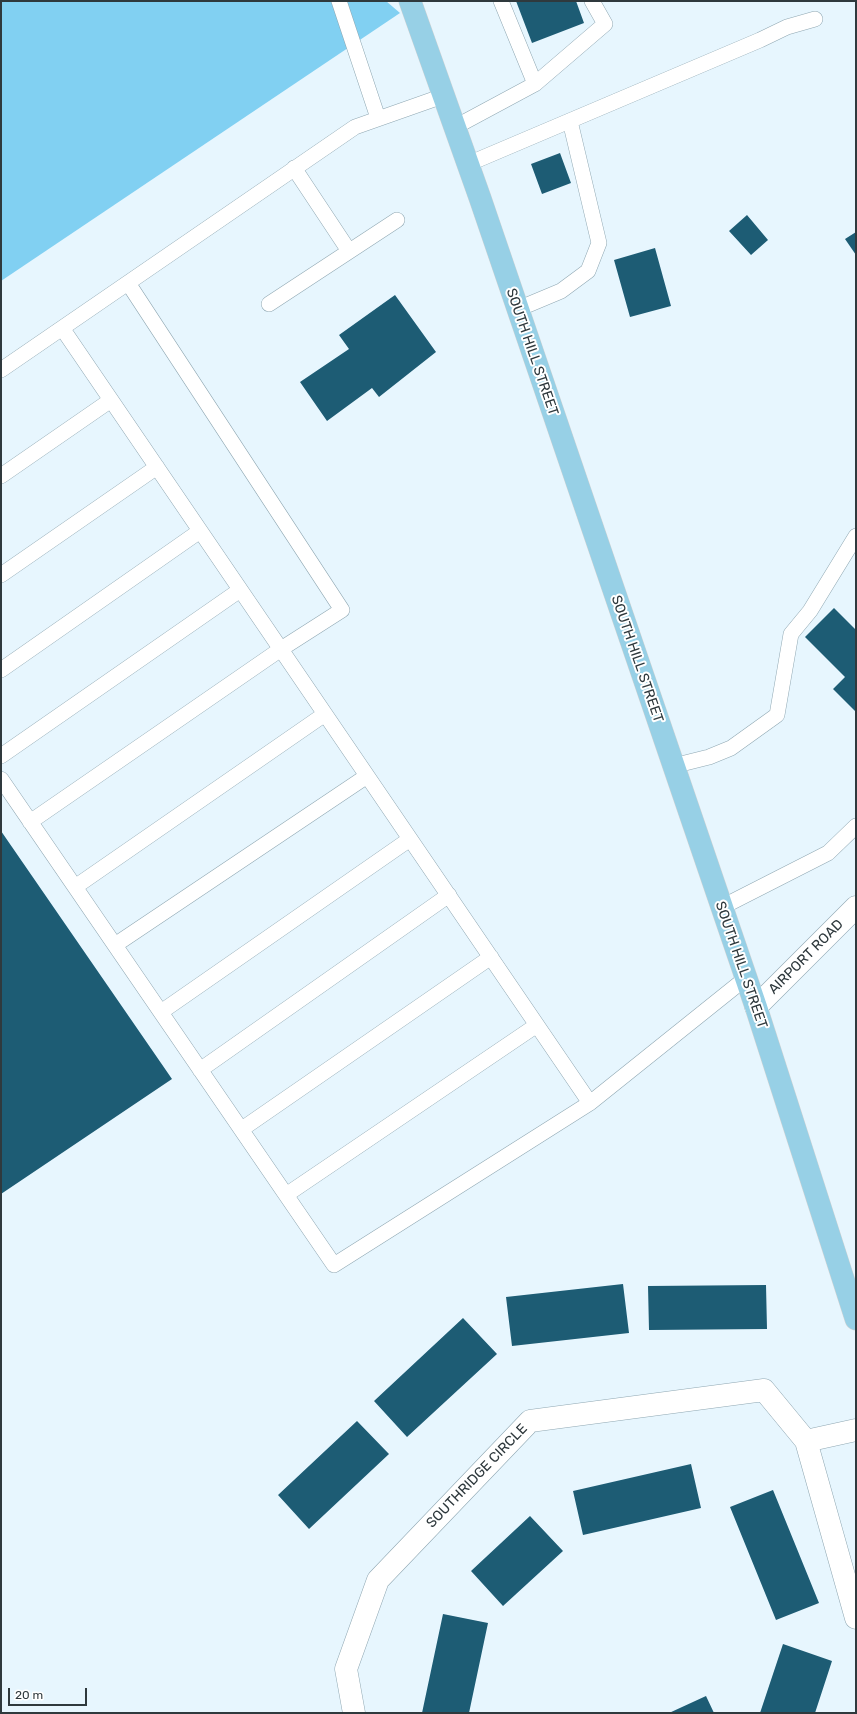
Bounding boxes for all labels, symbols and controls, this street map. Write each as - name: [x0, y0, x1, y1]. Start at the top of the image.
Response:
- street label: SOUTH HILL STREET: [502, 286, 562, 418]
- street label: SOUTH HILL STREET: [607, 593, 667, 725]
- street label: SOUTH HILL STREET: [711, 899, 771, 1031]
- street label: AIRPORT ROAD: [765, 916, 847, 998]
- street label: SOUTHRIDGE CIRCLE: [423, 1420, 531, 1532]
- scale bar: [10, 1680, 89, 1706]
- text: 20 m: [15, 1688, 43, 1702]

